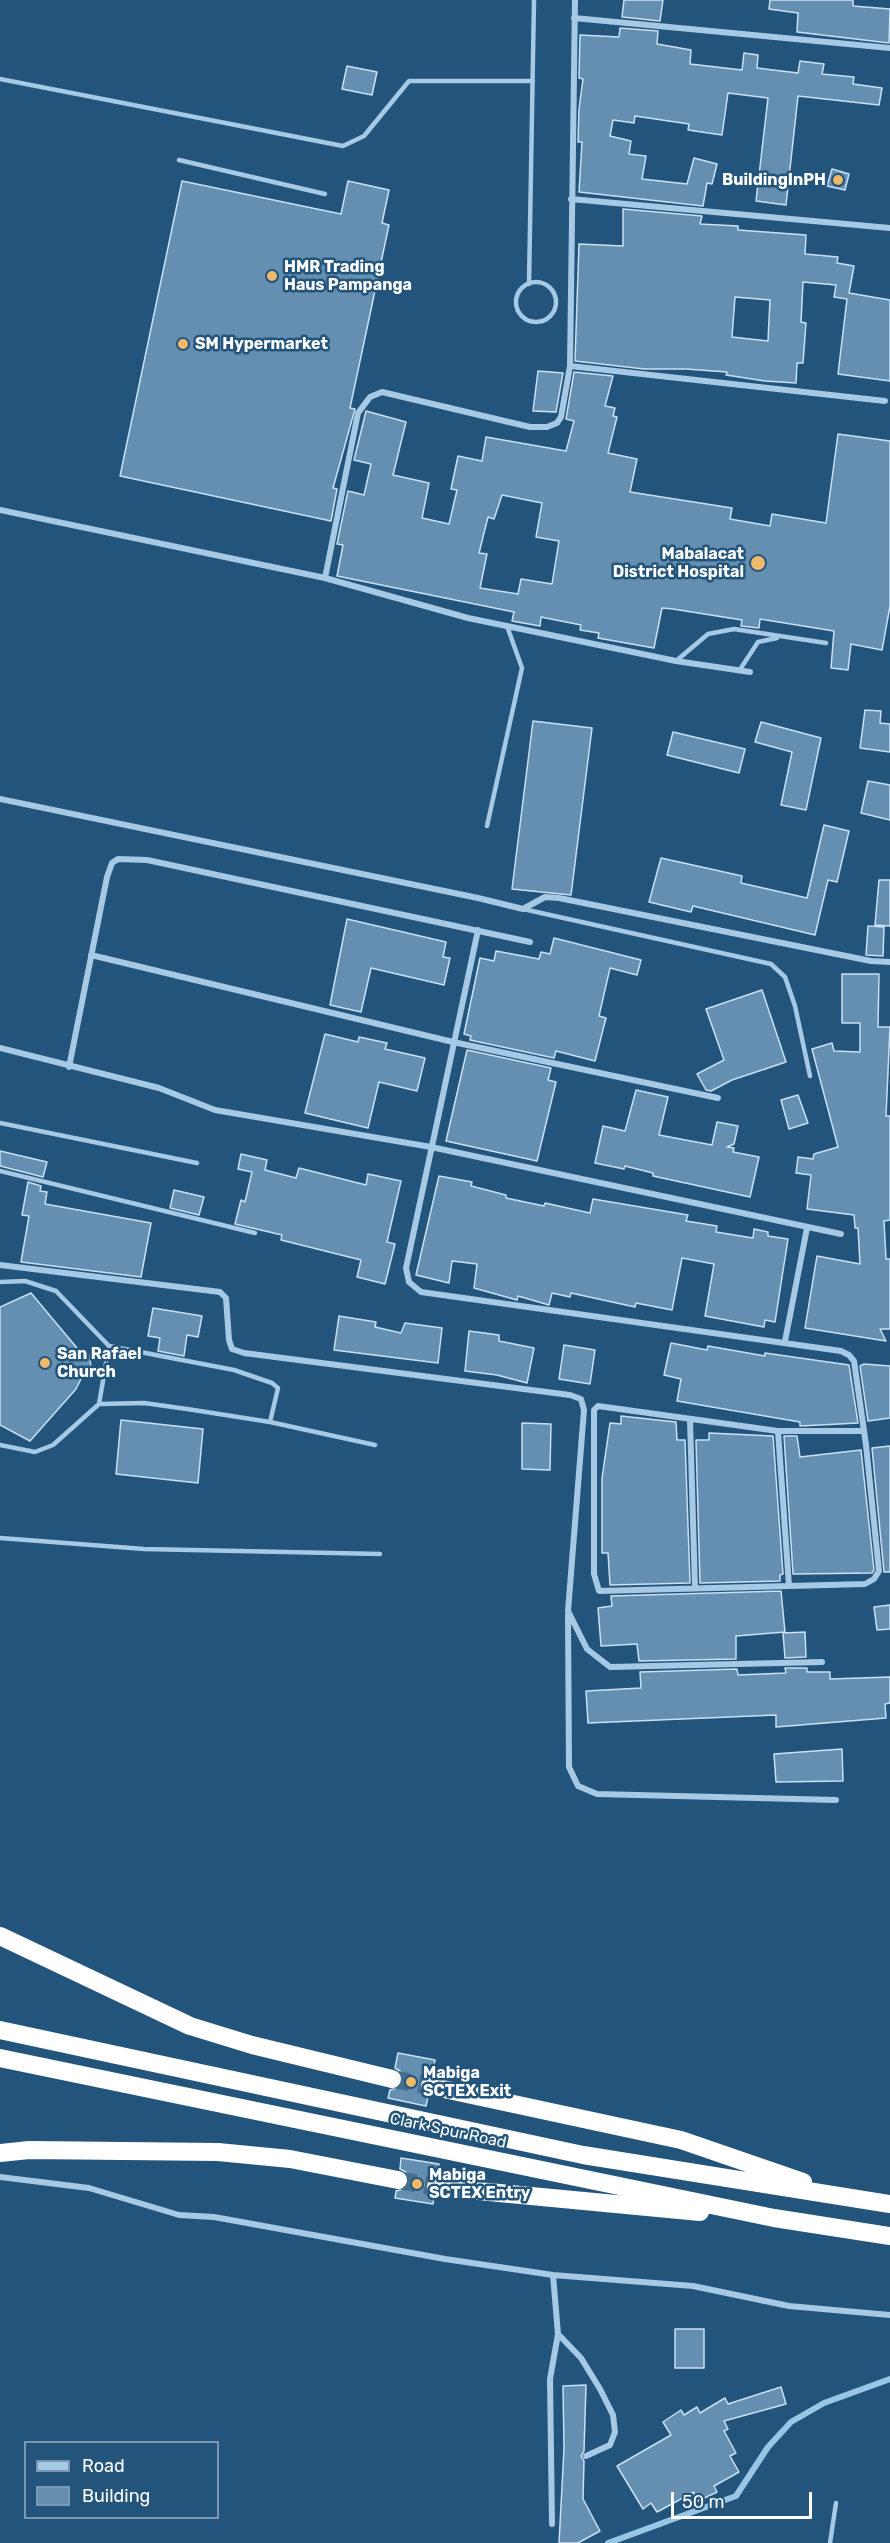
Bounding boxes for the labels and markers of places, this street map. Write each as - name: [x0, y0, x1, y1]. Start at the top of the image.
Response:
- place label: BuildingInPH: [722, 170, 826, 190]
- marker: BuildingInPH: [831, 173, 845, 187]
- place label: HMR Trading Haus Pampanga: [284, 257, 412, 295]
- marker: HMR Trading Haus Pampanga: [265, 269, 279, 283]
- place label: SM Hypermarket: [195, 334, 328, 354]
- marker: SM Hypermarket: [176, 337, 190, 351]
- place label: Mabalacat District Hospital: [613, 544, 744, 582]
- marker: Mabalacat District Hospital: [749, 554, 767, 572]
- place label: San Rafael Church: [57, 1344, 142, 1382]
- marker: San Rafael Church: [38, 1356, 52, 1370]
- place label: Mabiga SCTEX Exit: [423, 2063, 511, 2101]
- marker: Mabiga SCTEX Exit: [404, 2075, 418, 2089]
- place label: Mabiga SCTEX Entry: [429, 2165, 530, 2203]
- marker: Mabiga SCTEX Entry: [410, 2177, 424, 2191]

